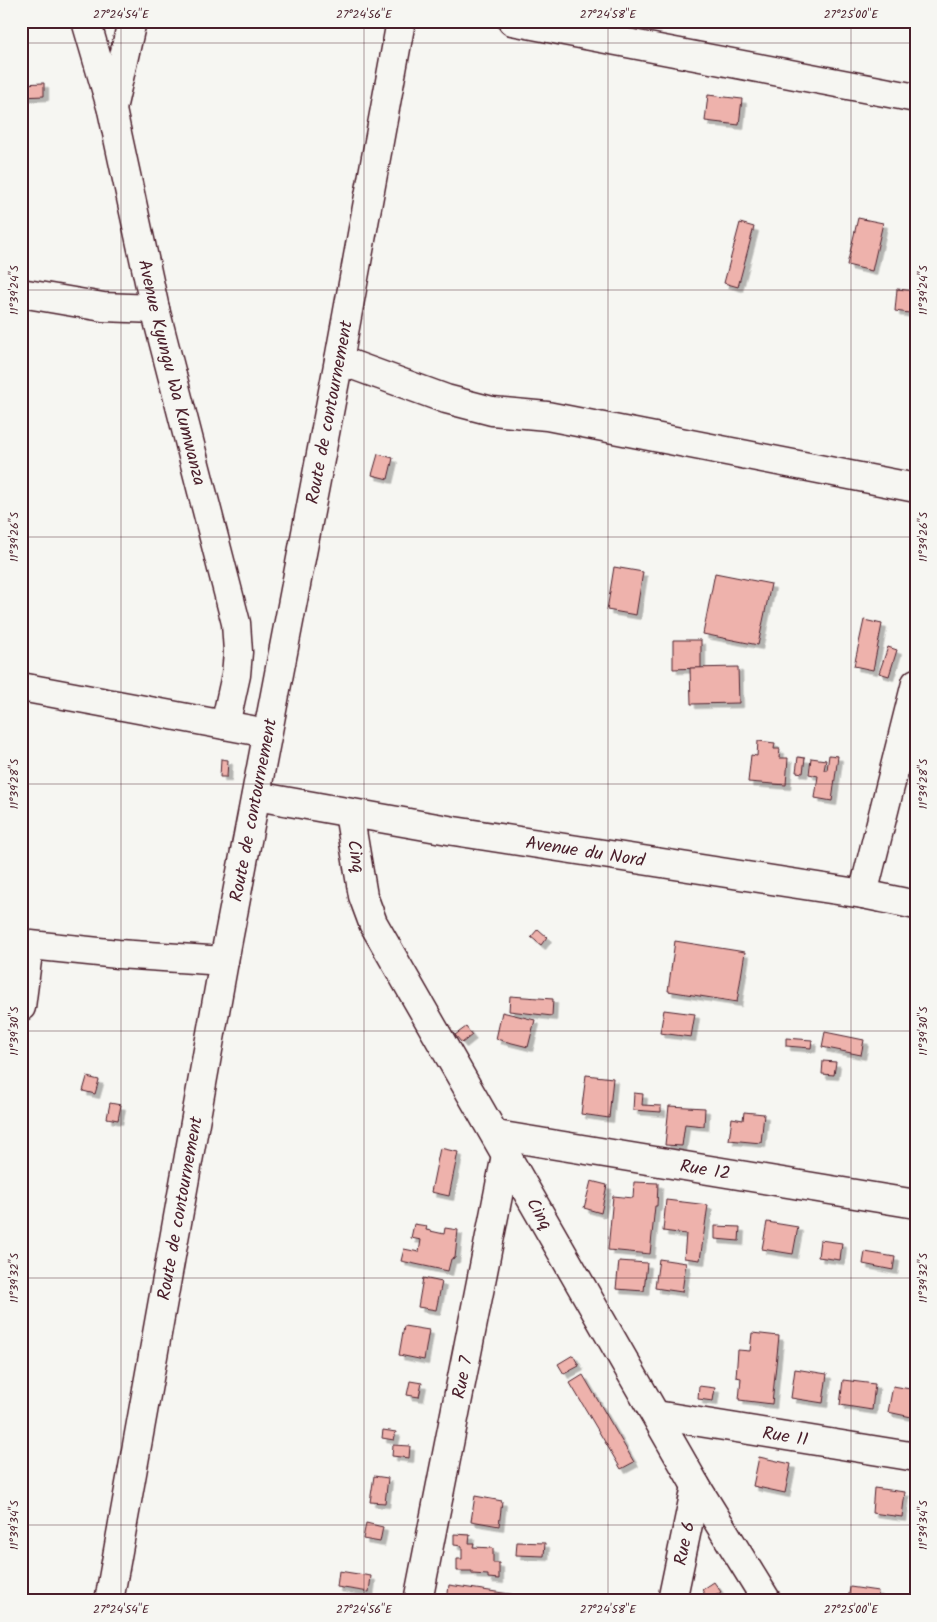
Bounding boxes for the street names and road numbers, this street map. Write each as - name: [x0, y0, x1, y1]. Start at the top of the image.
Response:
- street label: Avenue Kyungu Wa Kumwanza: [129, 257, 213, 489]
- street label: Route de contournement: [299, 317, 362, 507]
- street label: Route de contournement: [223, 715, 286, 904]
- street label: Avenue du Nord: [523, 829, 648, 876]
- street label: Cinq: [338, 838, 372, 875]
- street label: Route de contournement: [150, 1113, 212, 1303]
- street label: Rue 12: [678, 1152, 732, 1189]
- street label: Cinq: [518, 1193, 559, 1236]
- street label: Rue 7: [445, 1353, 482, 1401]
- street label: Rue 11: [760, 1419, 810, 1455]
- street label: Rue 6: [667, 1519, 704, 1568]

